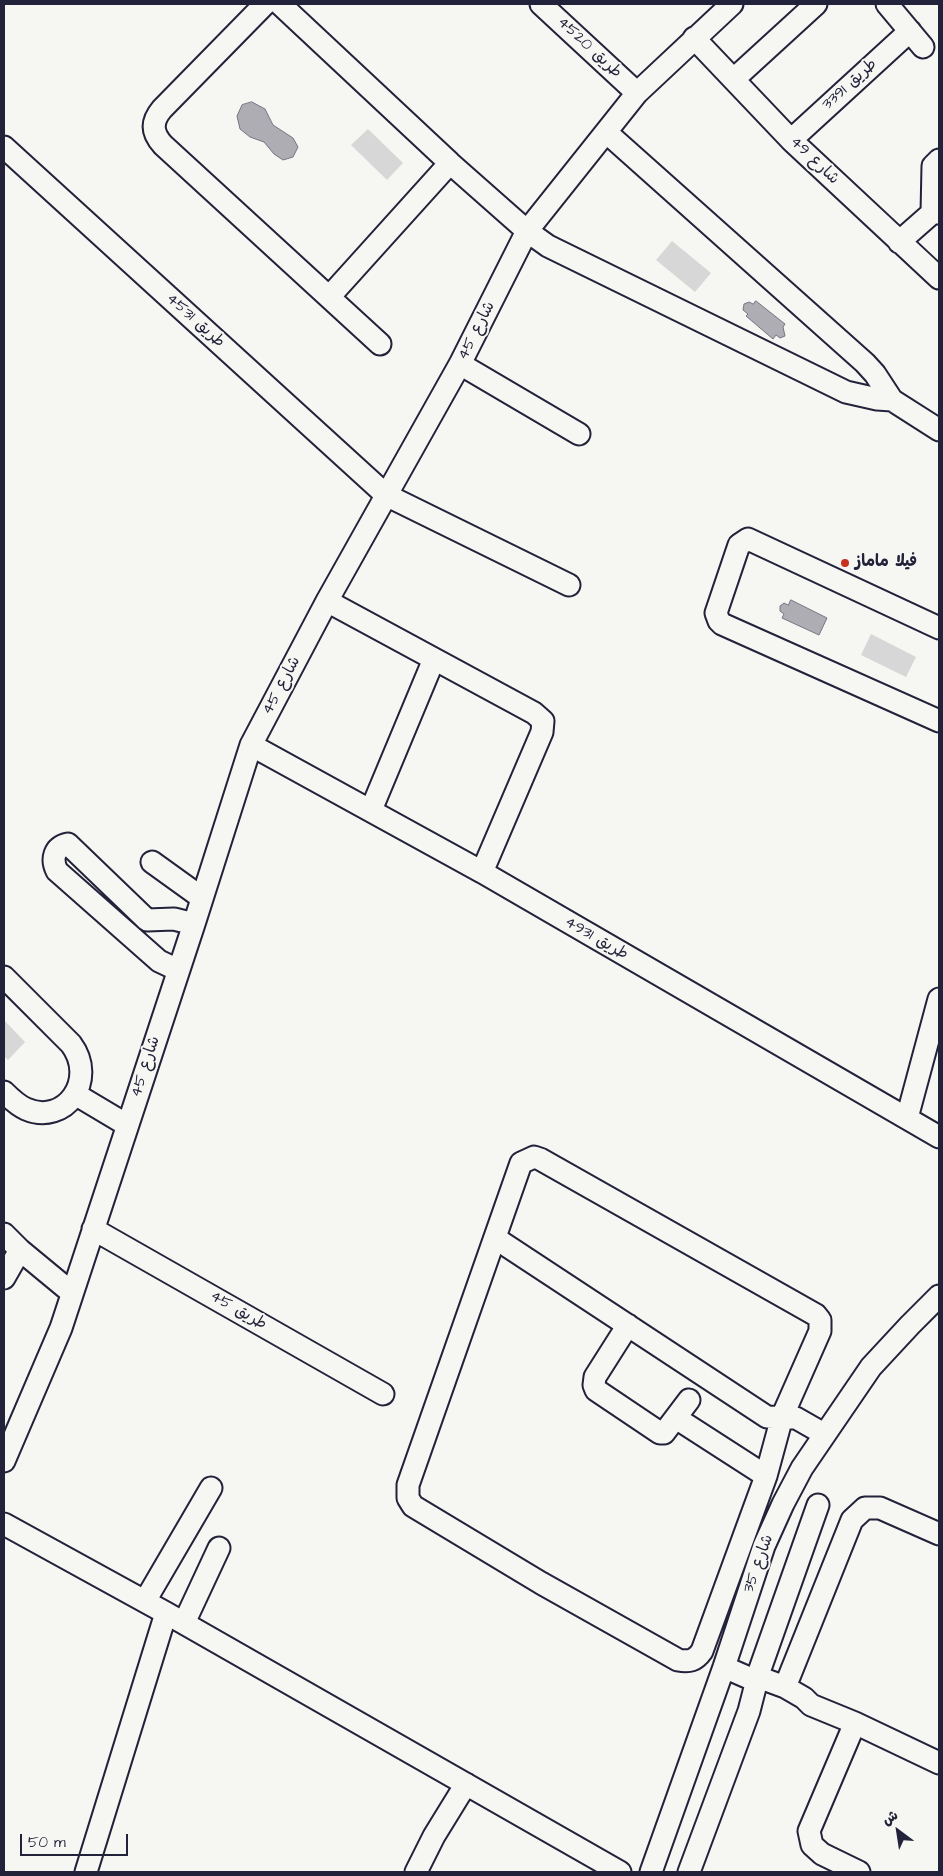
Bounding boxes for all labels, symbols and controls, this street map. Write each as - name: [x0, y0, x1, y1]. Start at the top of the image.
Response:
- street label: طريق 4520: [553, 13, 625, 83]
- street label: طريق 3391: [819, 55, 881, 115]
- street label: شارع 49: [785, 133, 843, 189]
- street label: طريق 4531: [162, 290, 228, 352]
- street label: شارع 45: [454, 298, 500, 364]
- place label: فيلا ماماز: [855, 553, 917, 573]
- marker: فيلا ماماز: [839, 557, 851, 569]
- street label: شارع 45: [259, 654, 305, 718]
- street label: طريق 4931: [561, 913, 631, 965]
- street label: شارع 45: [127, 1034, 165, 1100]
- street label: طريق 45: [206, 1287, 270, 1335]
- street label: شارع 35: [740, 1532, 778, 1596]
- north arrow: [873, 1806, 923, 1856]
- text: ش: [879, 1806, 902, 1831]
- scale bar: [22, 1824, 130, 1856]
- text: 50 m: [28, 1832, 66, 1853]

